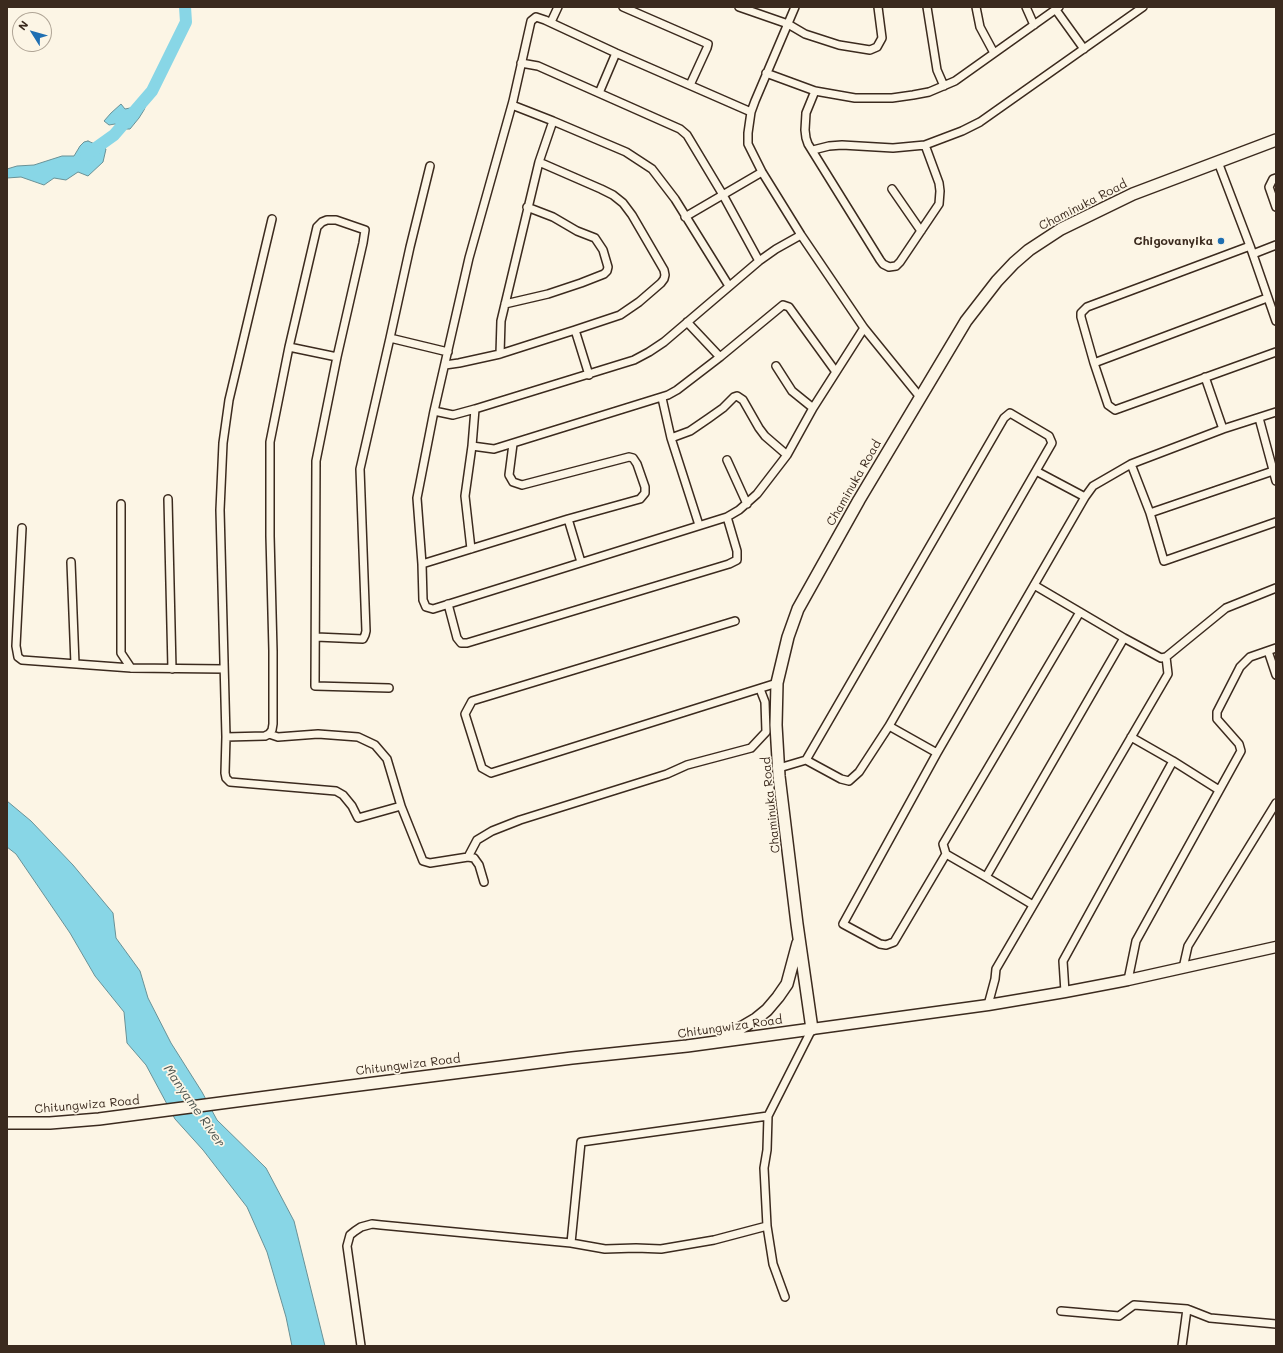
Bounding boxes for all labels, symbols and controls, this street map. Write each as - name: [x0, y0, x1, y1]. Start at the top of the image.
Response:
- north arrow: [12, 12, 52, 52]
- text: N: [14, 17, 31, 33]
- street label: Chaminuka Road: [1037, 177, 1129, 233]
- place label: Chigovanyika: [1133, 234, 1213, 248]
- marker: Chigovanyika: [1216, 236, 1226, 246]
- street label: Chaminuka Road: [824, 437, 884, 529]
- street label: Chaminuka Road: [759, 756, 783, 854]
- street label: Chitungwiza Road: [677, 1013, 783, 1041]
- street label: Chitungwiza Road: [355, 1051, 461, 1079]
- water label: Manyame River: [160, 1062, 228, 1150]
- street label: Chitungwiza Road: [34, 1093, 140, 1117]

